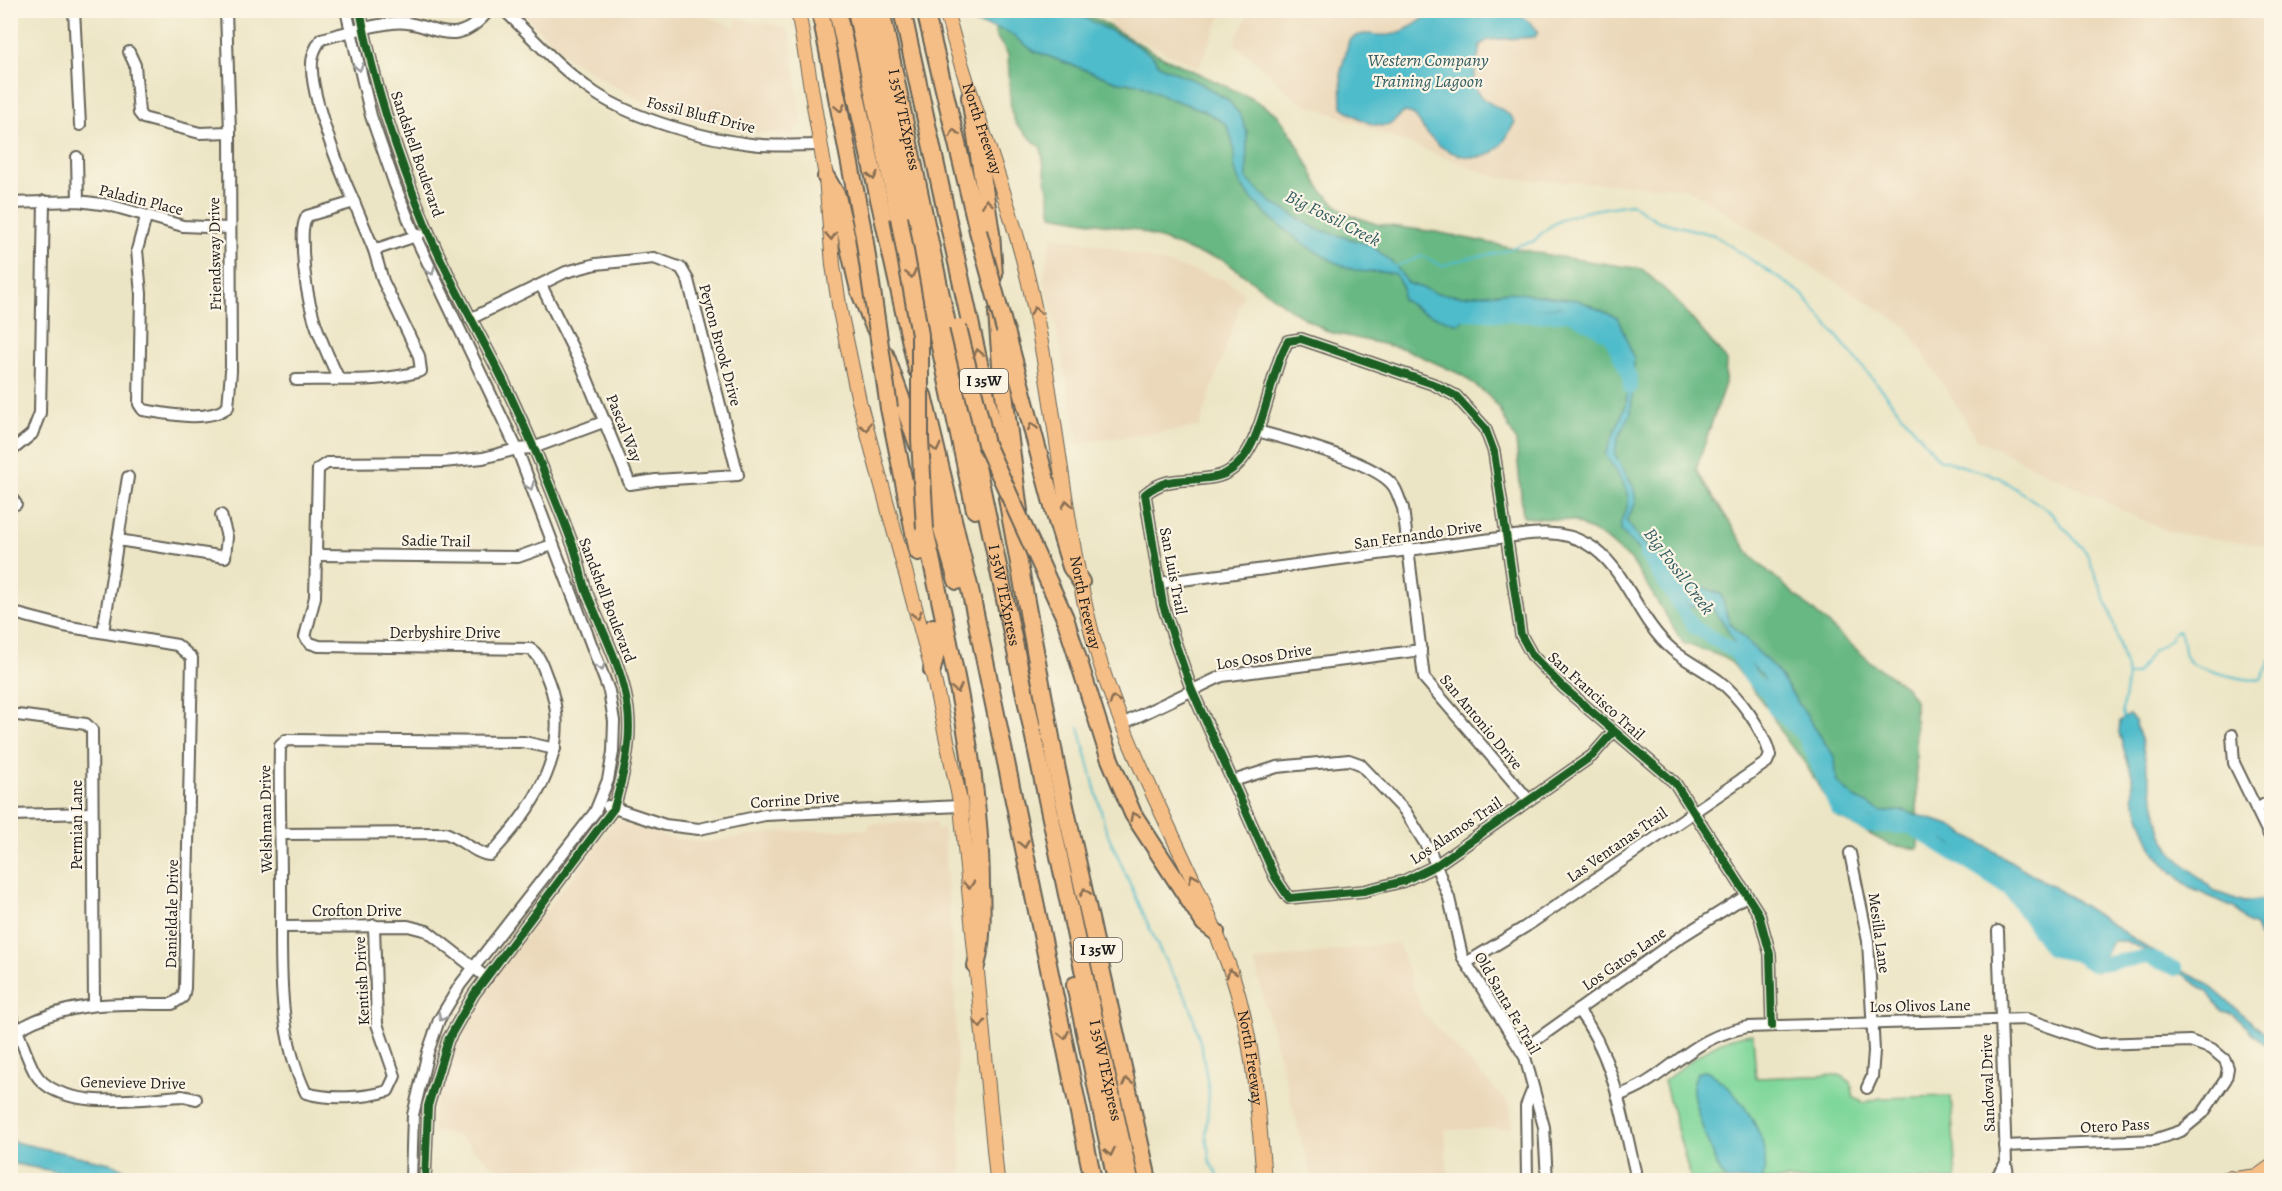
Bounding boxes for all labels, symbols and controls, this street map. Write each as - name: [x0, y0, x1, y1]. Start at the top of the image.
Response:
- water label: Western Company Training Lagoon: [1367, 48, 1489, 93]
- one-way arrow: [352, 62, 365, 72]
- street label: I 35W TEXpress: [883, 67, 925, 172]
- street label: North Freeway: [957, 80, 1008, 178]
- street label: Sandshell Boulevard: [385, 88, 449, 220]
- street label: Fossil Bluff Drive: [644, 91, 758, 139]
- one-way arrow: [833, 103, 846, 113]
- one-way arrow: [949, 128, 962, 138]
- one-way arrow: [866, 171, 879, 181]
- street label: Paladin Place: [96, 179, 186, 221]
- water label: Big Fossil Creek: [1282, 184, 1384, 252]
- street label: Friendsway Drive: [203, 197, 227, 311]
- one-way arrow: [981, 199, 993, 208]
- one-way arrow: [824, 231, 837, 240]
- one-way arrow: [424, 264, 436, 275]
- one-way arrow: [904, 269, 917, 279]
- street label: Peyton Brook Drive: [693, 281, 747, 409]
- one-way arrow: [1029, 307, 1042, 317]
- one-way arrow: [972, 348, 985, 358]
- road number: I 35W: [960, 369, 1008, 393]
- street label: Pascal Way: [600, 391, 648, 466]
- one-way arrow: [859, 421, 871, 432]
- one-way arrow: [1026, 422, 1039, 432]
- one-way arrow: [928, 443, 941, 453]
- one-way arrow: [523, 479, 535, 490]
- one-way arrow: [1061, 499, 1074, 509]
- street label: San Fernando Drive: [1353, 515, 1483, 555]
- water label: Big Fossil Creek: [1638, 523, 1720, 619]
- street label: San Luis Trail: [1154, 525, 1192, 617]
- street label: Sadie Trail: [401, 529, 471, 553]
- street label: Sandshell Boulevard: [573, 534, 641, 666]
- street label: I 35W TEXpress: [983, 542, 1025, 648]
- street label: North Freeway: [1064, 554, 1107, 653]
- one-way arrow: [910, 610, 923, 620]
- street label: Derbyshire Drive: [389, 622, 501, 644]
- street label: Los Osos Drive: [1215, 639, 1313, 675]
- street label: San Francisco Trail: [1543, 647, 1649, 745]
- one-way arrow: [594, 661, 606, 672]
- street label: San Antonio Drive: [1434, 669, 1528, 775]
- one-way arrow: [950, 684, 963, 694]
- one-way arrow: [1108, 696, 1121, 706]
- street label: Welshman Drive: [254, 765, 278, 874]
- street label: Permian Lane: [66, 780, 88, 870]
- street label: Corrine Drive: [750, 786, 840, 814]
- street label: Los Alamos Trail: [1405, 792, 1507, 870]
- street label: Las Ventanas Trail: [1562, 802, 1672, 888]
- one-way arrow: [1130, 812, 1142, 823]
- one-way arrow: [1016, 839, 1029, 849]
- street label: Danieldale Drive: [160, 859, 184, 969]
- one-way arrow: [1188, 874, 1200, 885]
- one-way arrow: [962, 881, 975, 890]
- one-way arrow: [1079, 887, 1092, 897]
- street label: Mesilla Lane: [1862, 891, 1896, 975]
- street label: Crofton Drive: [312, 900, 402, 922]
- street label: Los Gatos Lane: [1578, 922, 1670, 996]
- street label: Kentish Drive: [349, 936, 375, 1026]
- road number: I 35W: [1074, 938, 1122, 962]
- street label: Old Santa Fe Trail: [1469, 948, 1545, 1058]
- one-way arrow: [1226, 968, 1238, 979]
- street label: Los Olivos Lane: [1869, 994, 1971, 1018]
- street label: North Freeway: [1232, 1008, 1268, 1107]
- one-way arrow: [438, 1010, 449, 1021]
- street label: I 35W TEXpress: [1084, 1018, 1128, 1123]
- one-way arrow: [974, 1020, 987, 1029]
- one-way arrow: [1057, 1030, 1070, 1040]
- street label: Sandoval Drive: [1975, 1034, 2001, 1132]
- street label: Genevieve Drive: [80, 1071, 186, 1095]
- one-way arrow: [1121, 1078, 1134, 1088]
- street label: Otero Pass: [2080, 1113, 2150, 1139]
- one-way arrow: [1103, 1147, 1116, 1157]

